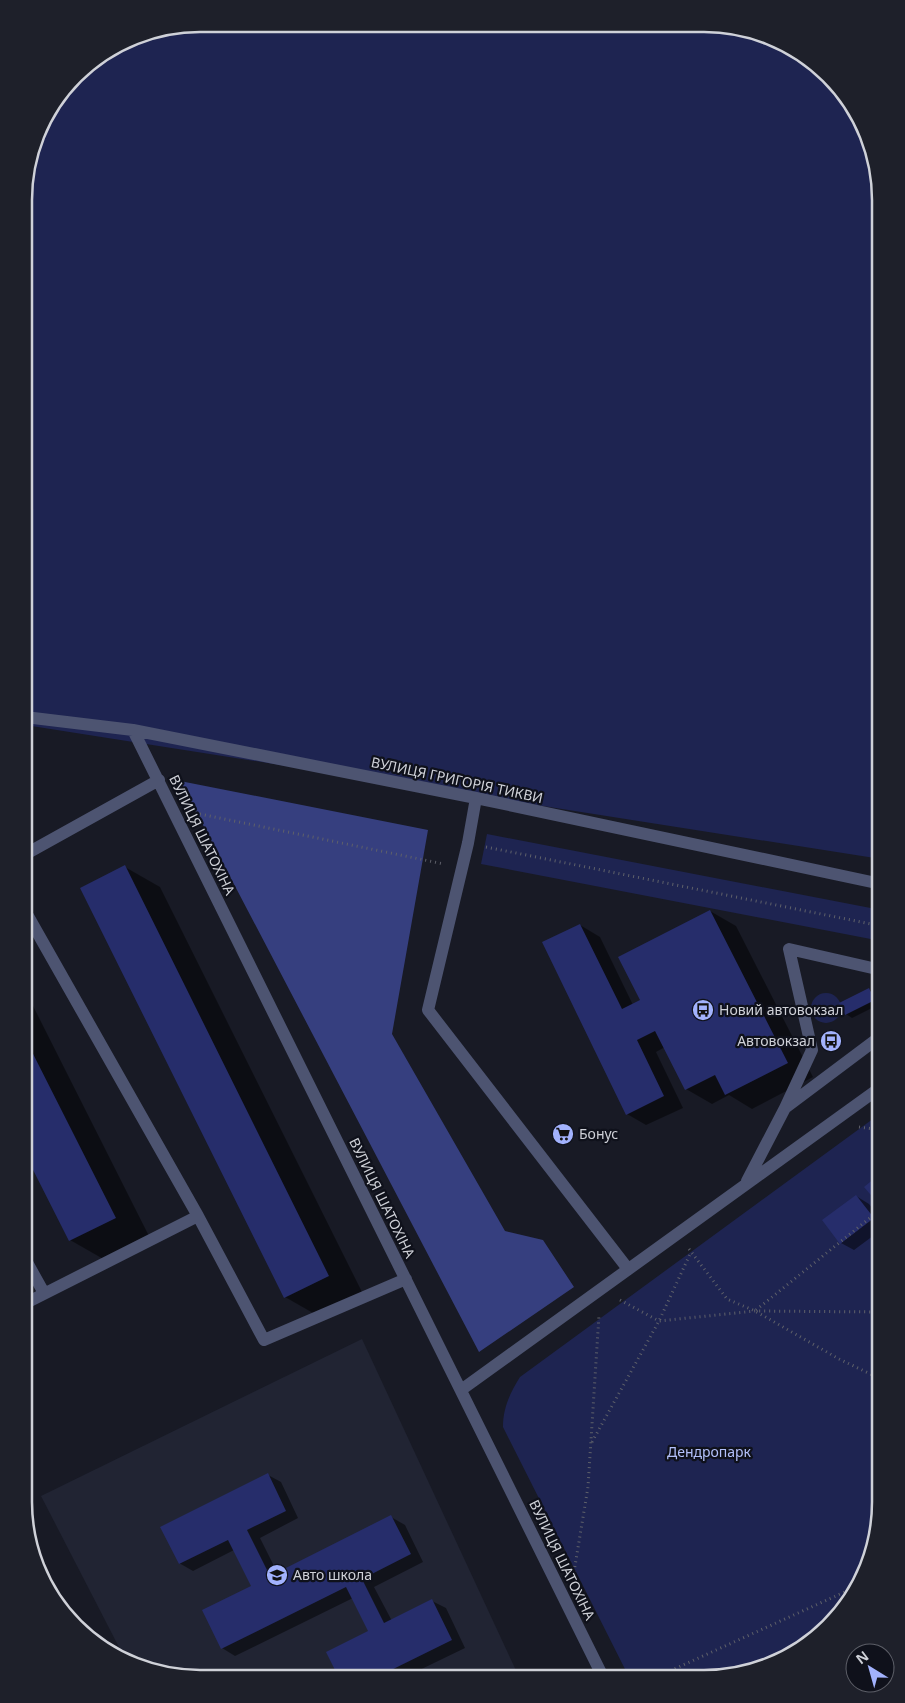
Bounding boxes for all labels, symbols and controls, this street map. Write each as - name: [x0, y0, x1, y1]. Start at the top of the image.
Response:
- street label: ВУЛИЦЯ ГРИГОРІЯ ТИКВИ: [369, 752, 545, 807]
- street label: ВУЛИЦЯ ШАТОХІНА: [165, 771, 240, 898]
- bus stop icon: Новий автовокзал: [691, 998, 715, 1022]
- place label: Новий автовокзал: [719, 1000, 843, 1019]
- bus stop icon: Автовокзал: [819, 1029, 843, 1053]
- place label: Автовокзал: [737, 1031, 815, 1050]
- supermarket icon: Бонус: [551, 1122, 575, 1146]
- place label: Бонус: [579, 1124, 618, 1143]
- street label: ВУЛИЦЯ ШАТОХІНА: [345, 1134, 420, 1261]
- park label: Дендропарк: [667, 1442, 752, 1461]
- street label: ВУЛИЦЯ ШАТОХІНА: [525, 1496, 600, 1623]
- school or university icon: Авто школа: [265, 1563, 289, 1587]
- place label: Авто школа: [293, 1565, 372, 1584]
- north arrow: [845, 1643, 895, 1693]
- text: N: [852, 1646, 872, 1668]

